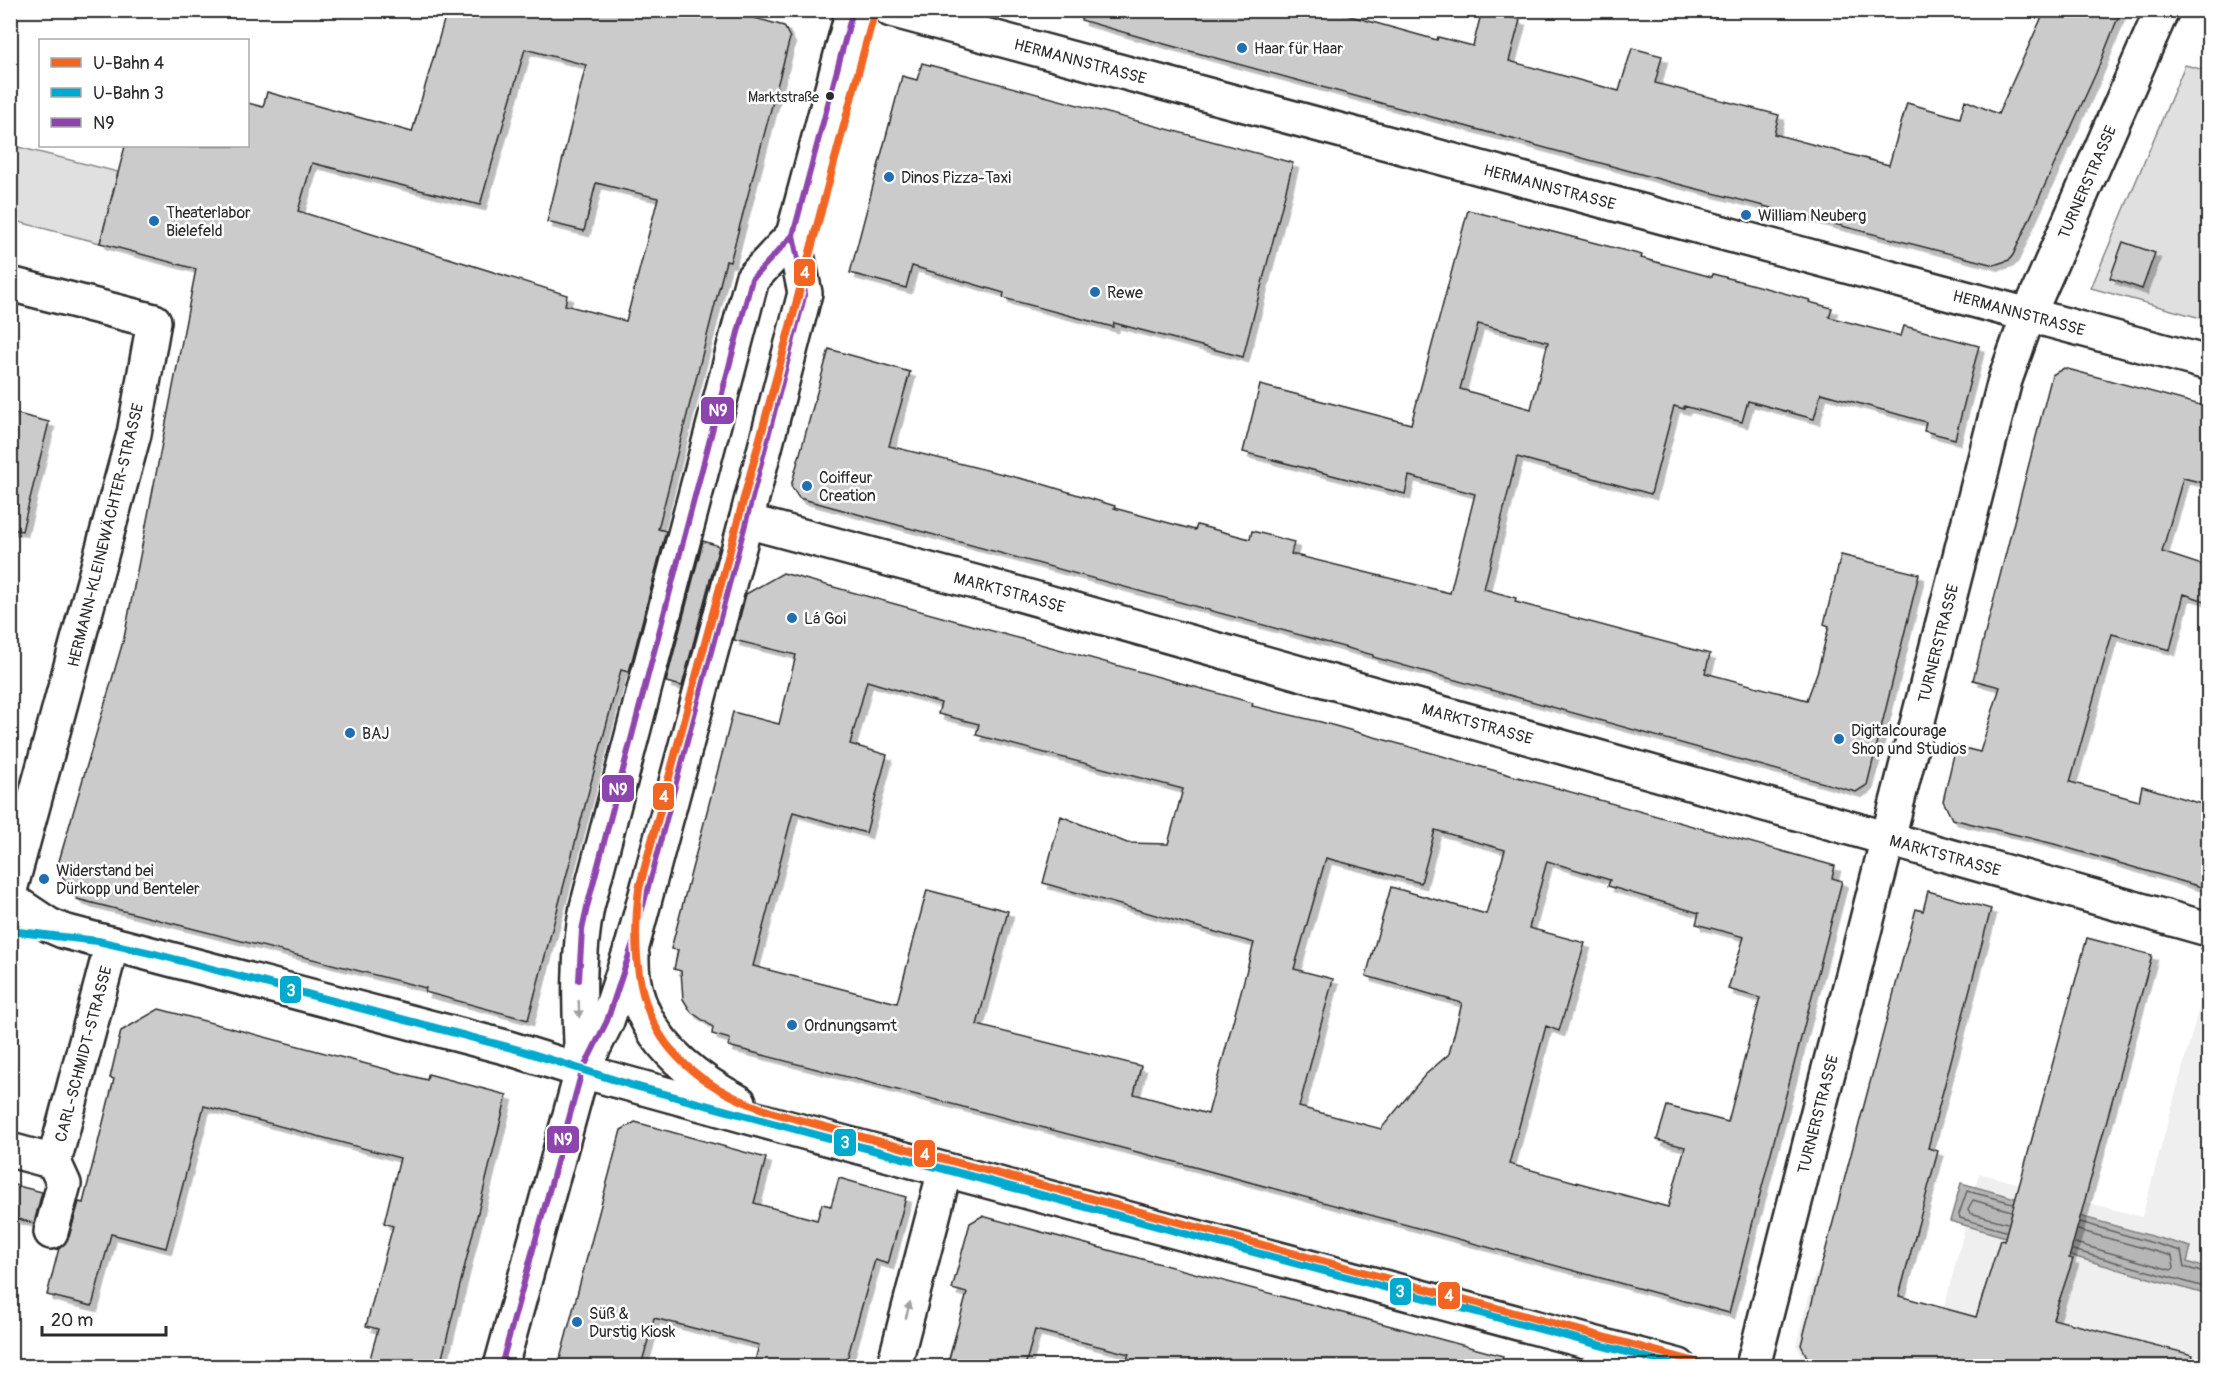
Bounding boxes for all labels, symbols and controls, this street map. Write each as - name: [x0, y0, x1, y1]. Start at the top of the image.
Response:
- street label: HERMANNSTRASSE: [1012, 34, 1148, 89]
- legend: [39, 39, 249, 147]
- place label: Haar für Haar: [1254, 39, 1343, 59]
- marker: Haar für Haar: [1235, 41, 1249, 55]
- text: U-Bahn 4: [93, 52, 165, 75]
- text: U-Bahn 3: [93, 82, 164, 105]
- place label: Marktstraße: [748, 89, 819, 106]
- marker: Marktstraße: [824, 90, 836, 102]
- text: N9: [93, 112, 114, 135]
- street label: TURNERSTRASSE: [2054, 122, 2121, 242]
- street label: HERMANNSTRASSE: [1481, 160, 1618, 215]
- place label: Dinos Pizza-Taxi: [901, 168, 1011, 188]
- marker: Dinos Pizza-Taxi: [882, 170, 896, 184]
- place label: Theaterlabor Bielefeld: [166, 203, 251, 241]
- place label: William Neuberg: [1758, 206, 1866, 226]
- marker: William Neuberg: [1739, 208, 1753, 222]
- marker: Theaterlabor Bielefeld: [147, 214, 161, 228]
- line badge: 4: [793, 258, 816, 287]
- text: 4: [800, 263, 810, 283]
- place label: Rewe: [1107, 283, 1143, 303]
- marker: Rewe: [1088, 285, 1102, 299]
- street label: HERMANNSTRASSE: [1951, 286, 2087, 341]
- line badge: N9: [700, 396, 735, 425]
- street label: HERMANN-KLEINEWÄCHTER-STRASSE: [63, 401, 148, 669]
- text: N9: [708, 401, 728, 421]
- place label: Coiffeur Creation: [819, 468, 876, 506]
- marker: Coiffeur Creation: [800, 479, 814, 493]
- street label: MARKTSTRASSE: [952, 568, 1067, 618]
- street label: TURNERSTRASSE: [1914, 582, 1963, 705]
- place label: Lá Goi: [804, 609, 846, 629]
- marker: Lá Goi: [785, 611, 799, 625]
- street label: MARKTSTRASSE: [1419, 699, 1535, 749]
- place label: Digitalcourage Shop und Studios: [1851, 721, 1966, 759]
- place label: BAJ: [362, 724, 389, 744]
- marker: BAJ: [343, 726, 357, 740]
- marker: Digitalcourage Shop und Studios: [1832, 732, 1846, 746]
- line badge: N9: [601, 774, 635, 803]
- text: N9: [608, 780, 628, 800]
- line badge: 4: [652, 782, 675, 811]
- text: 4: [659, 787, 669, 807]
- street label: MARKTSTRASSE: [1887, 831, 2003, 881]
- place label: Widerstand bei Dürkopp und Benteler: [56, 861, 200, 899]
- marker: Widerstand bei Dürkopp und Benteler: [37, 872, 51, 886]
- street label: CARL-SCHMIDT-STRASSE: [51, 964, 117, 1144]
- line badge: 3: [279, 975, 302, 1004]
- text: 3: [287, 981, 296, 1001]
- one-way arrow: [574, 1000, 583, 1019]
- place label: Ordnungsamt: [804, 1016, 897, 1036]
- marker: Ordnungsamt: [785, 1018, 799, 1032]
- street label: TURNERSTRASSE: [1794, 1053, 1843, 1176]
- line badge: N9: [546, 1125, 580, 1154]
- line badge: 3: [833, 1128, 857, 1157]
- text: N9: [553, 1130, 573, 1150]
- text: 3: [841, 1133, 850, 1153]
- line badge: 4: [913, 1139, 936, 1168]
- text: 4: [920, 1145, 930, 1165]
- line badge: 3: [1389, 1277, 1412, 1306]
- line badge: 4: [1437, 1281, 1461, 1310]
- text: 3: [1396, 1282, 1405, 1302]
- text: 4: [1444, 1286, 1454, 1306]
- scale bar: [42, 1299, 166, 1337]
- one-way arrow: [904, 1301, 914, 1319]
- place label: Süß & Durstig Kiosk: [589, 1304, 676, 1342]
- text: 20 m: [51, 1309, 93, 1332]
- marker: Süß & Durstig Kiosk: [570, 1315, 584, 1329]

